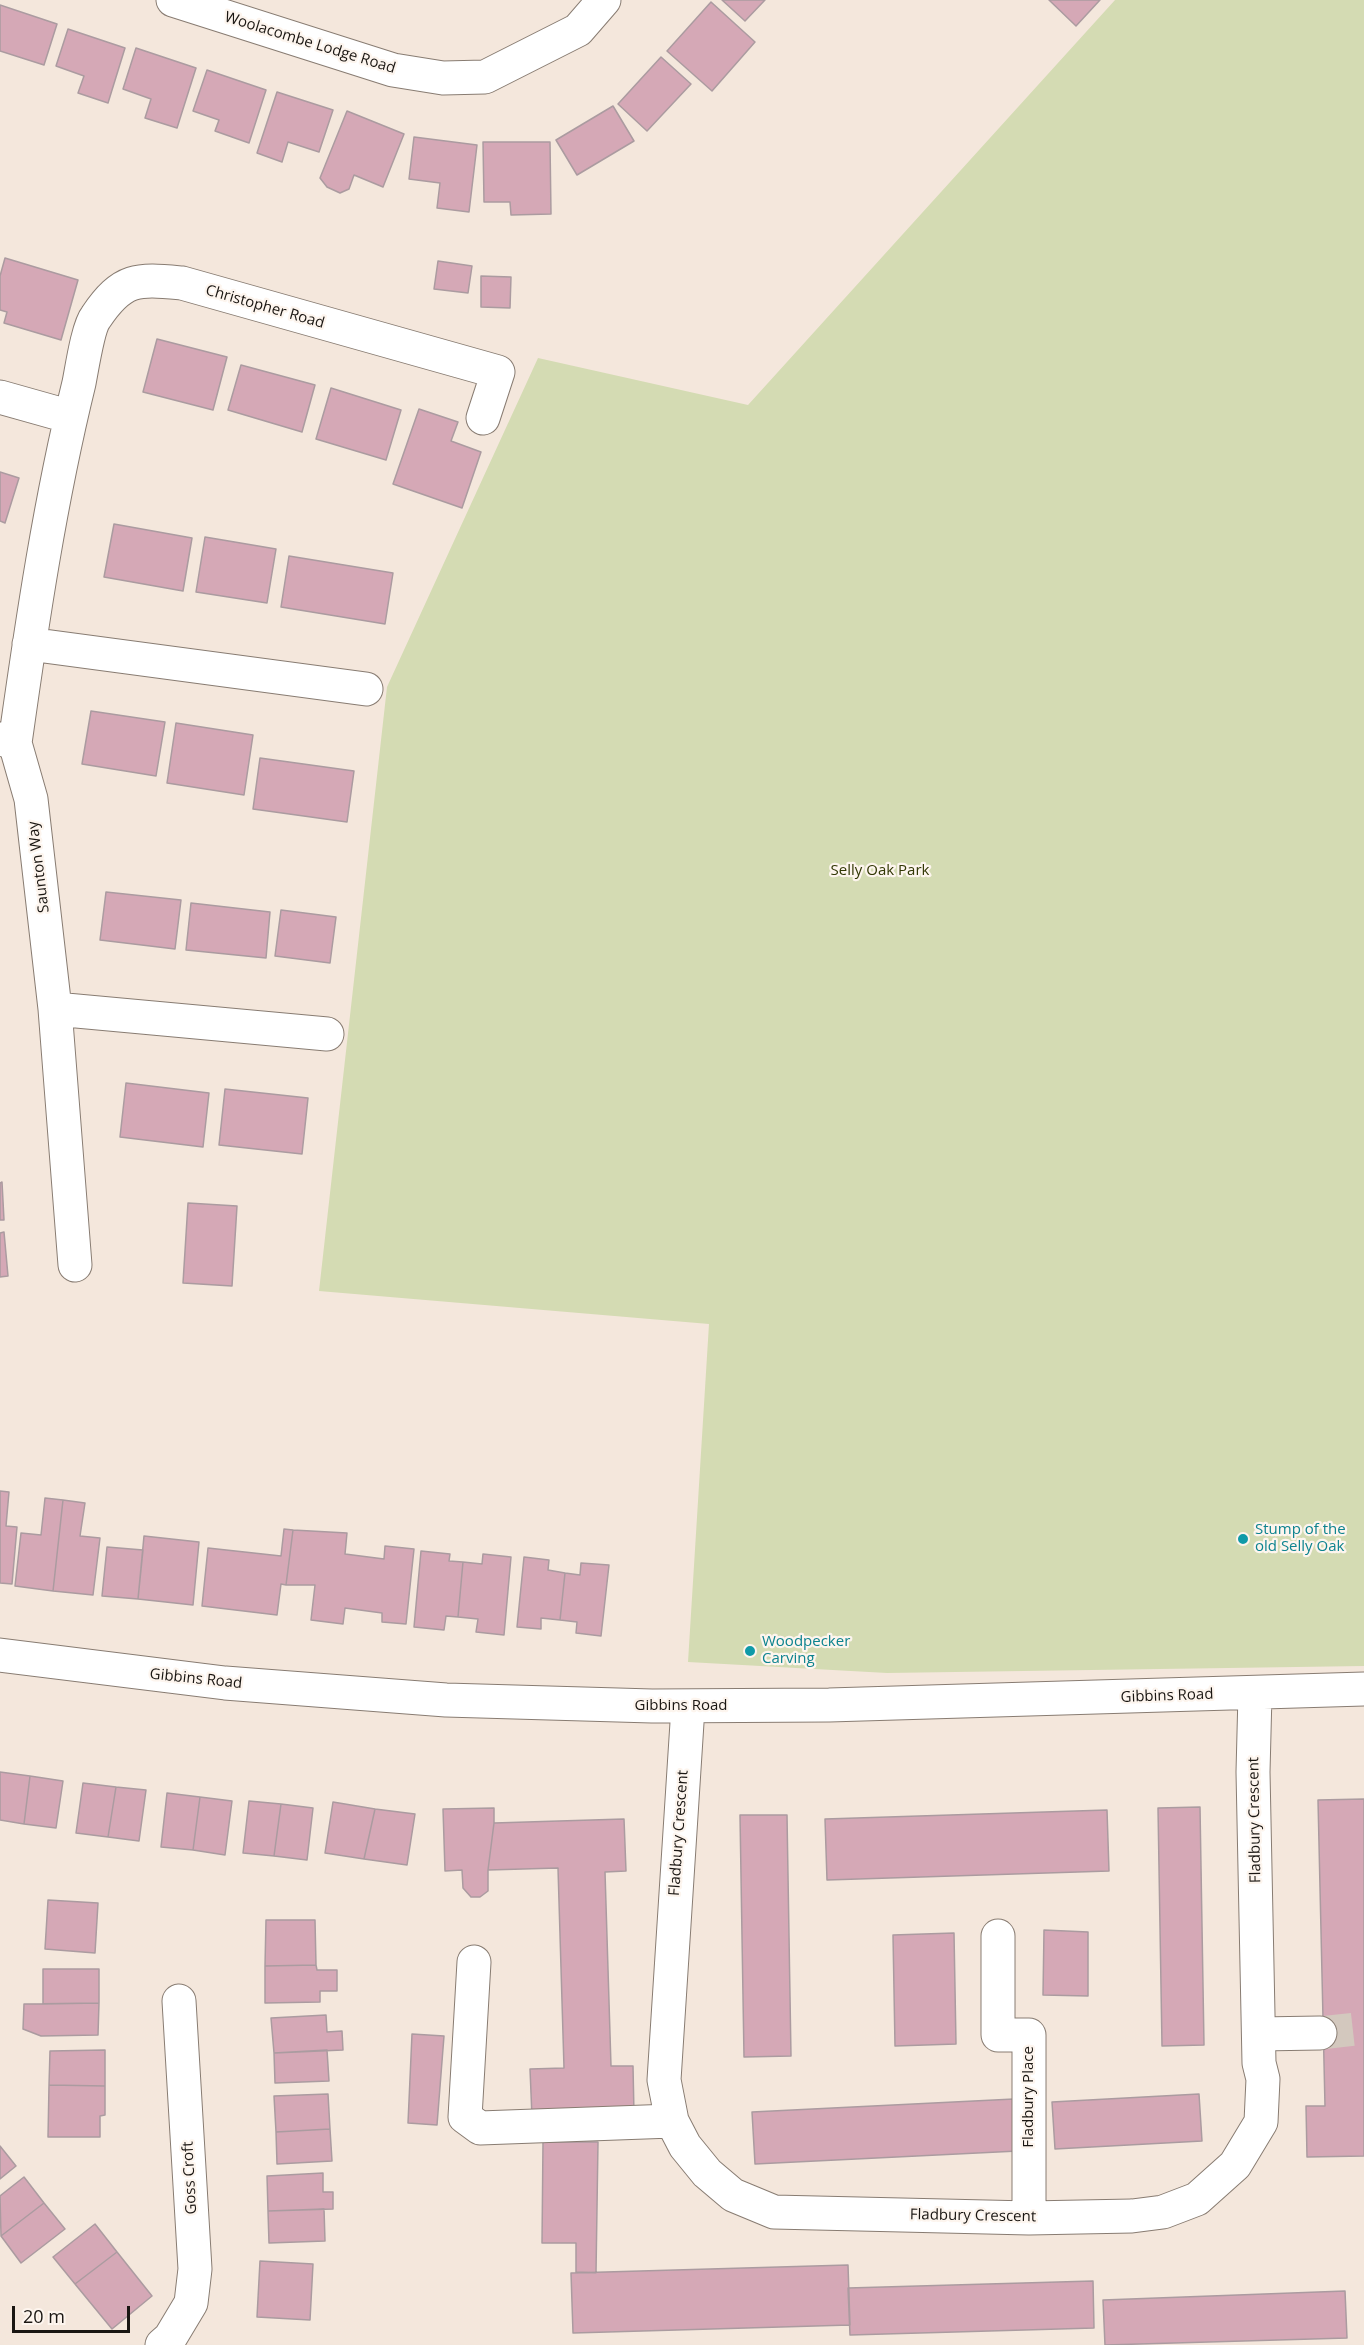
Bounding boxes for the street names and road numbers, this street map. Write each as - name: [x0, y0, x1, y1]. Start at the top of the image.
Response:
- street label: Woolacombe Lodge Road: [222, 8, 398, 78]
- street label: Christopher Road: [204, 281, 326, 333]
- street label: Saunton Way: [24, 820, 54, 914]
- street label: Gibbins Road: [149, 1665, 243, 1693]
- street label: Gibbins Road: [1120, 1685, 1214, 1707]
- street label: Gibbins Road: [635, 1697, 727, 1715]
- street label: Fladbury Crescent: [1245, 1757, 1265, 1883]
- street label: Fladbury Crescent: [666, 1769, 692, 1897]
- street label: Fladbury Place: [1020, 2046, 1038, 2148]
- street label: Goss Croft: [179, 2141, 201, 2215]
- street label: Fladbury Crescent: [910, 2206, 1036, 2226]

